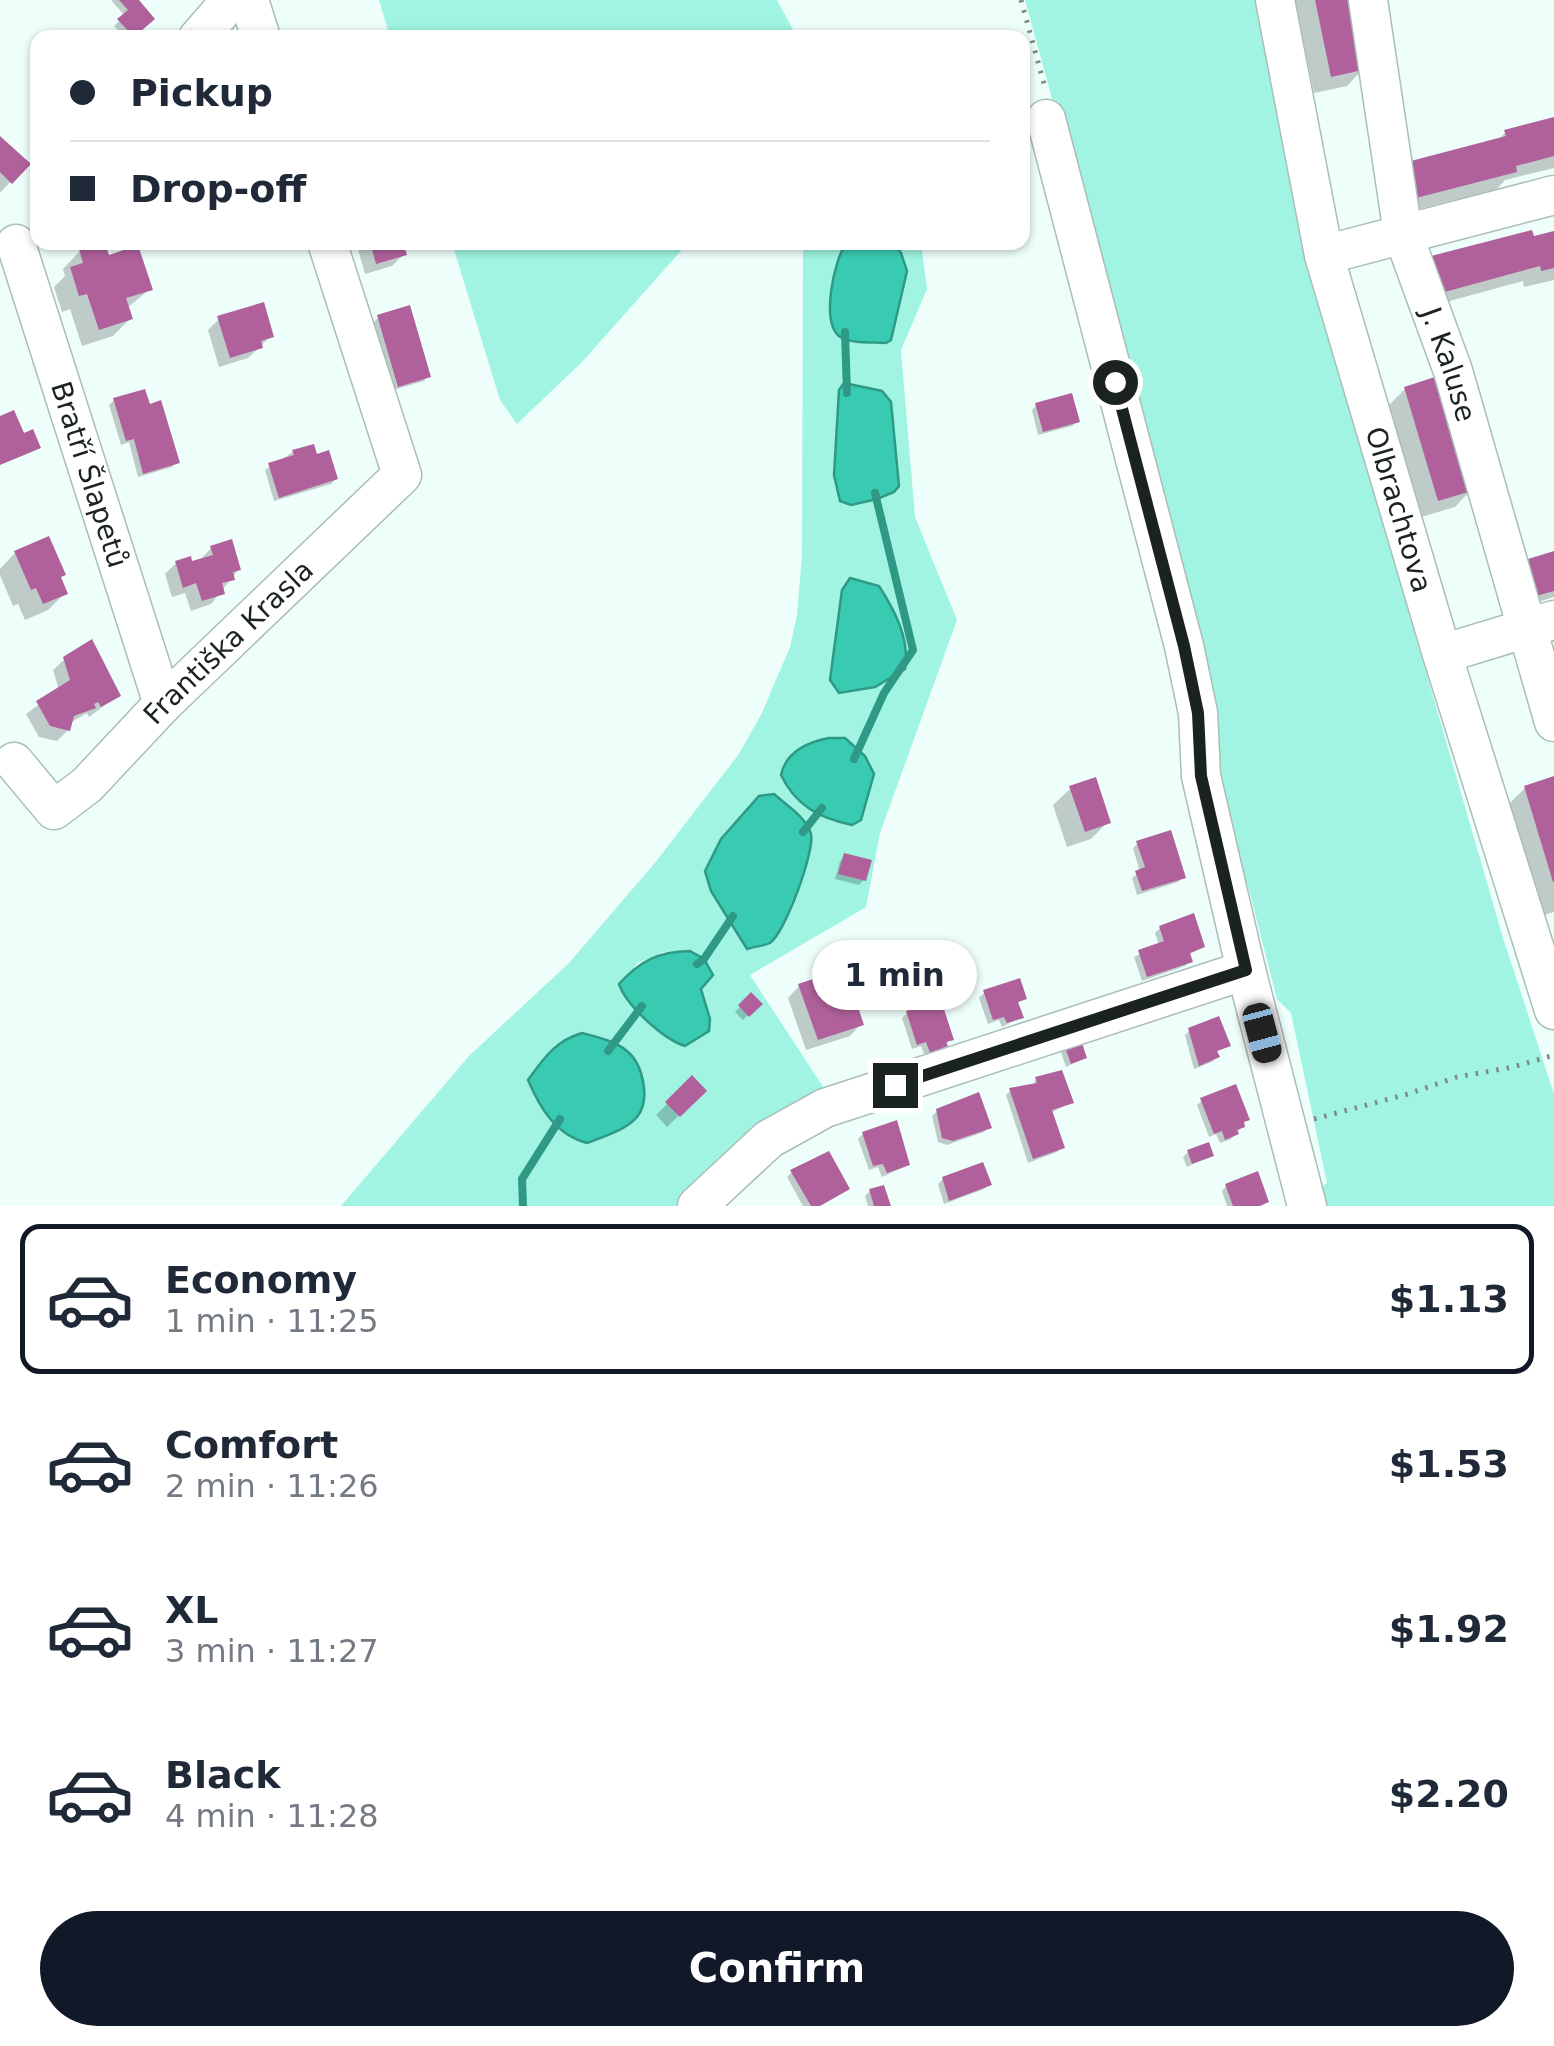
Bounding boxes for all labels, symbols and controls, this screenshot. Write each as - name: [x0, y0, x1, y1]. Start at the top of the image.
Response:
- text: Pickup: [130, 71, 273, 115]
- text: Drop-off: [130, 167, 306, 211]
- street label: J. Kaluse: [1413, 301, 1483, 425]
- route start: [1093, 360, 1138, 405]
- street label: Bratří Šlapetů: [44, 377, 134, 572]
- street label: Olbrachtova: [1359, 423, 1439, 596]
- street label: Františka Krasla: [137, 553, 320, 731]
- callout: 1 min: [812, 940, 978, 1010]
- text: 1 min: [844, 956, 945, 994]
- car: [1240, 1000, 1284, 1066]
- route end: [873, 1063, 918, 1108]
- icon: car: [45, 1254, 135, 1344]
- text: Economy: [165, 1258, 357, 1302]
- text: $1.13: [1389, 1277, 1509, 1321]
- text: 1 min · 11:25: [165, 1302, 379, 1340]
- icon: car: [45, 1419, 135, 1509]
- text: Comfort: [165, 1423, 338, 1467]
- text: $1.53: [1389, 1442, 1509, 1486]
- text: 2 min · 11:26: [165, 1467, 379, 1505]
- icon: car: [45, 1584, 135, 1674]
- text: XL: [165, 1588, 219, 1632]
- text: $1.92: [1389, 1607, 1509, 1651]
- text: 3 min · 11:27: [165, 1632, 379, 1670]
- icon: car: [45, 1749, 135, 1839]
- text: Black: [165, 1753, 280, 1797]
- text: $2.20: [1389, 1772, 1509, 1816]
- text: 4 min · 11:28: [165, 1797, 379, 1835]
- button: Confirm: [40, 1911, 1514, 2026]

